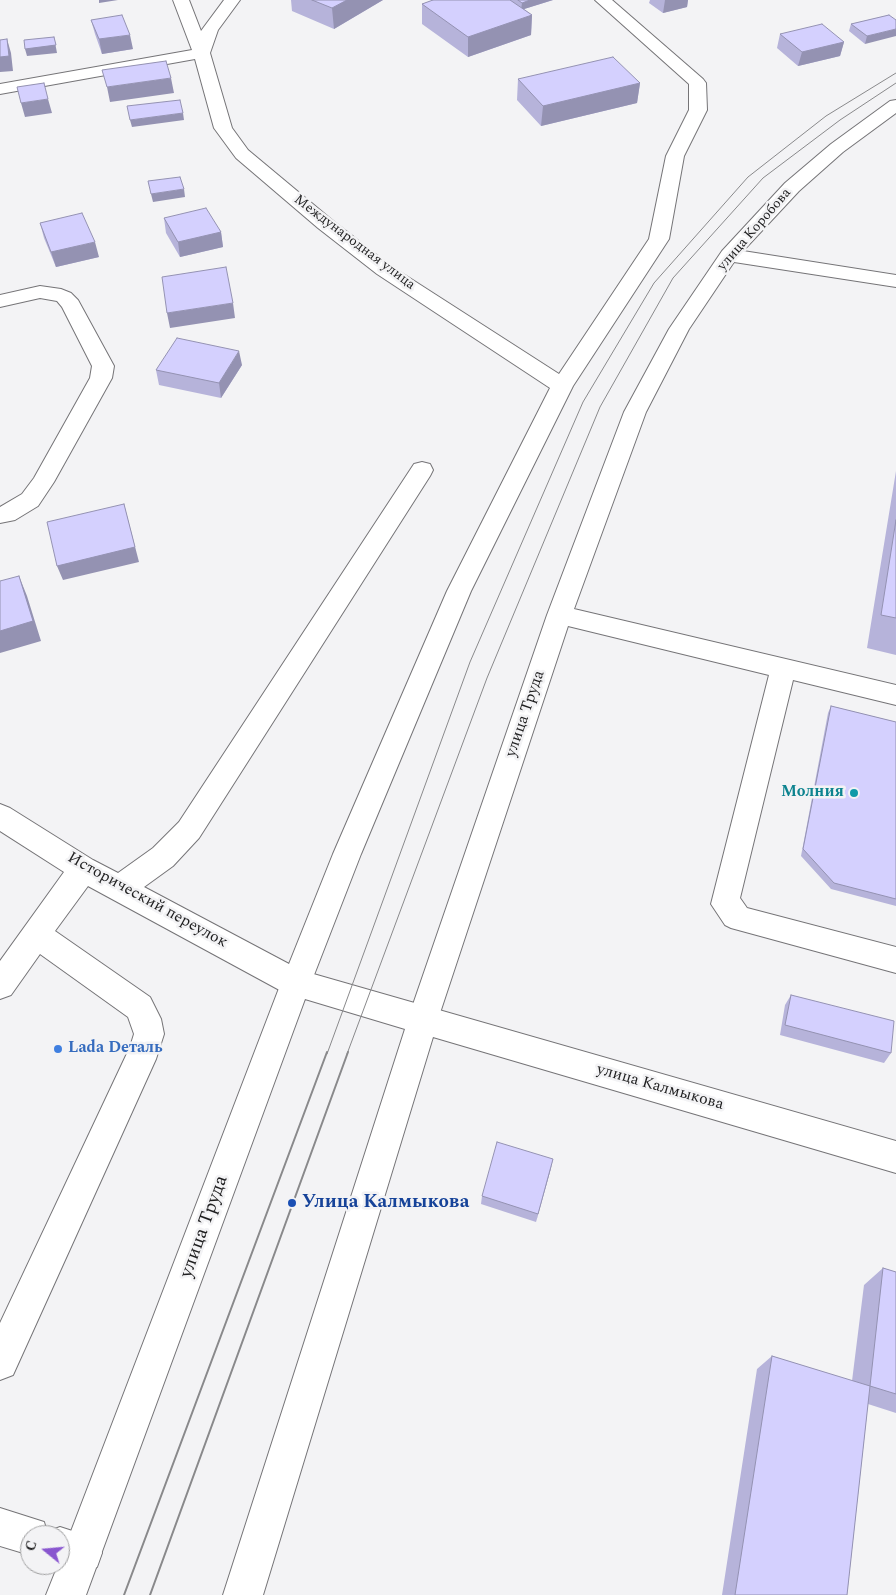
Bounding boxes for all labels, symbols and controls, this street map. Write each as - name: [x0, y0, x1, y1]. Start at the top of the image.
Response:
- street label: улица Коробова: [715, 185, 795, 275]
- street label: Международная улица: [290, 192, 418, 294]
- street label: улица Труда: [502, 668, 550, 760]
- place label: Молния: [781, 783, 844, 803]
- marker: Молния: [848, 787, 860, 799]
- street label: Исторический переулок: [64, 849, 230, 953]
- place label: Lada Dеталь: [68, 1039, 163, 1059]
- marker: Lada Dеталь: [52, 1043, 64, 1055]
- street label: улица Калмыкова: [594, 1061, 726, 1115]
- street label: улица Труда: [176, 1173, 234, 1281]
- place label: Улица Калмыкова: [302, 1192, 470, 1214]
- marker: Улица Калмыкова: [286, 1197, 298, 1209]
- north arrow: [20, 1525, 70, 1575]
- text: С: [20, 1538, 43, 1554]

